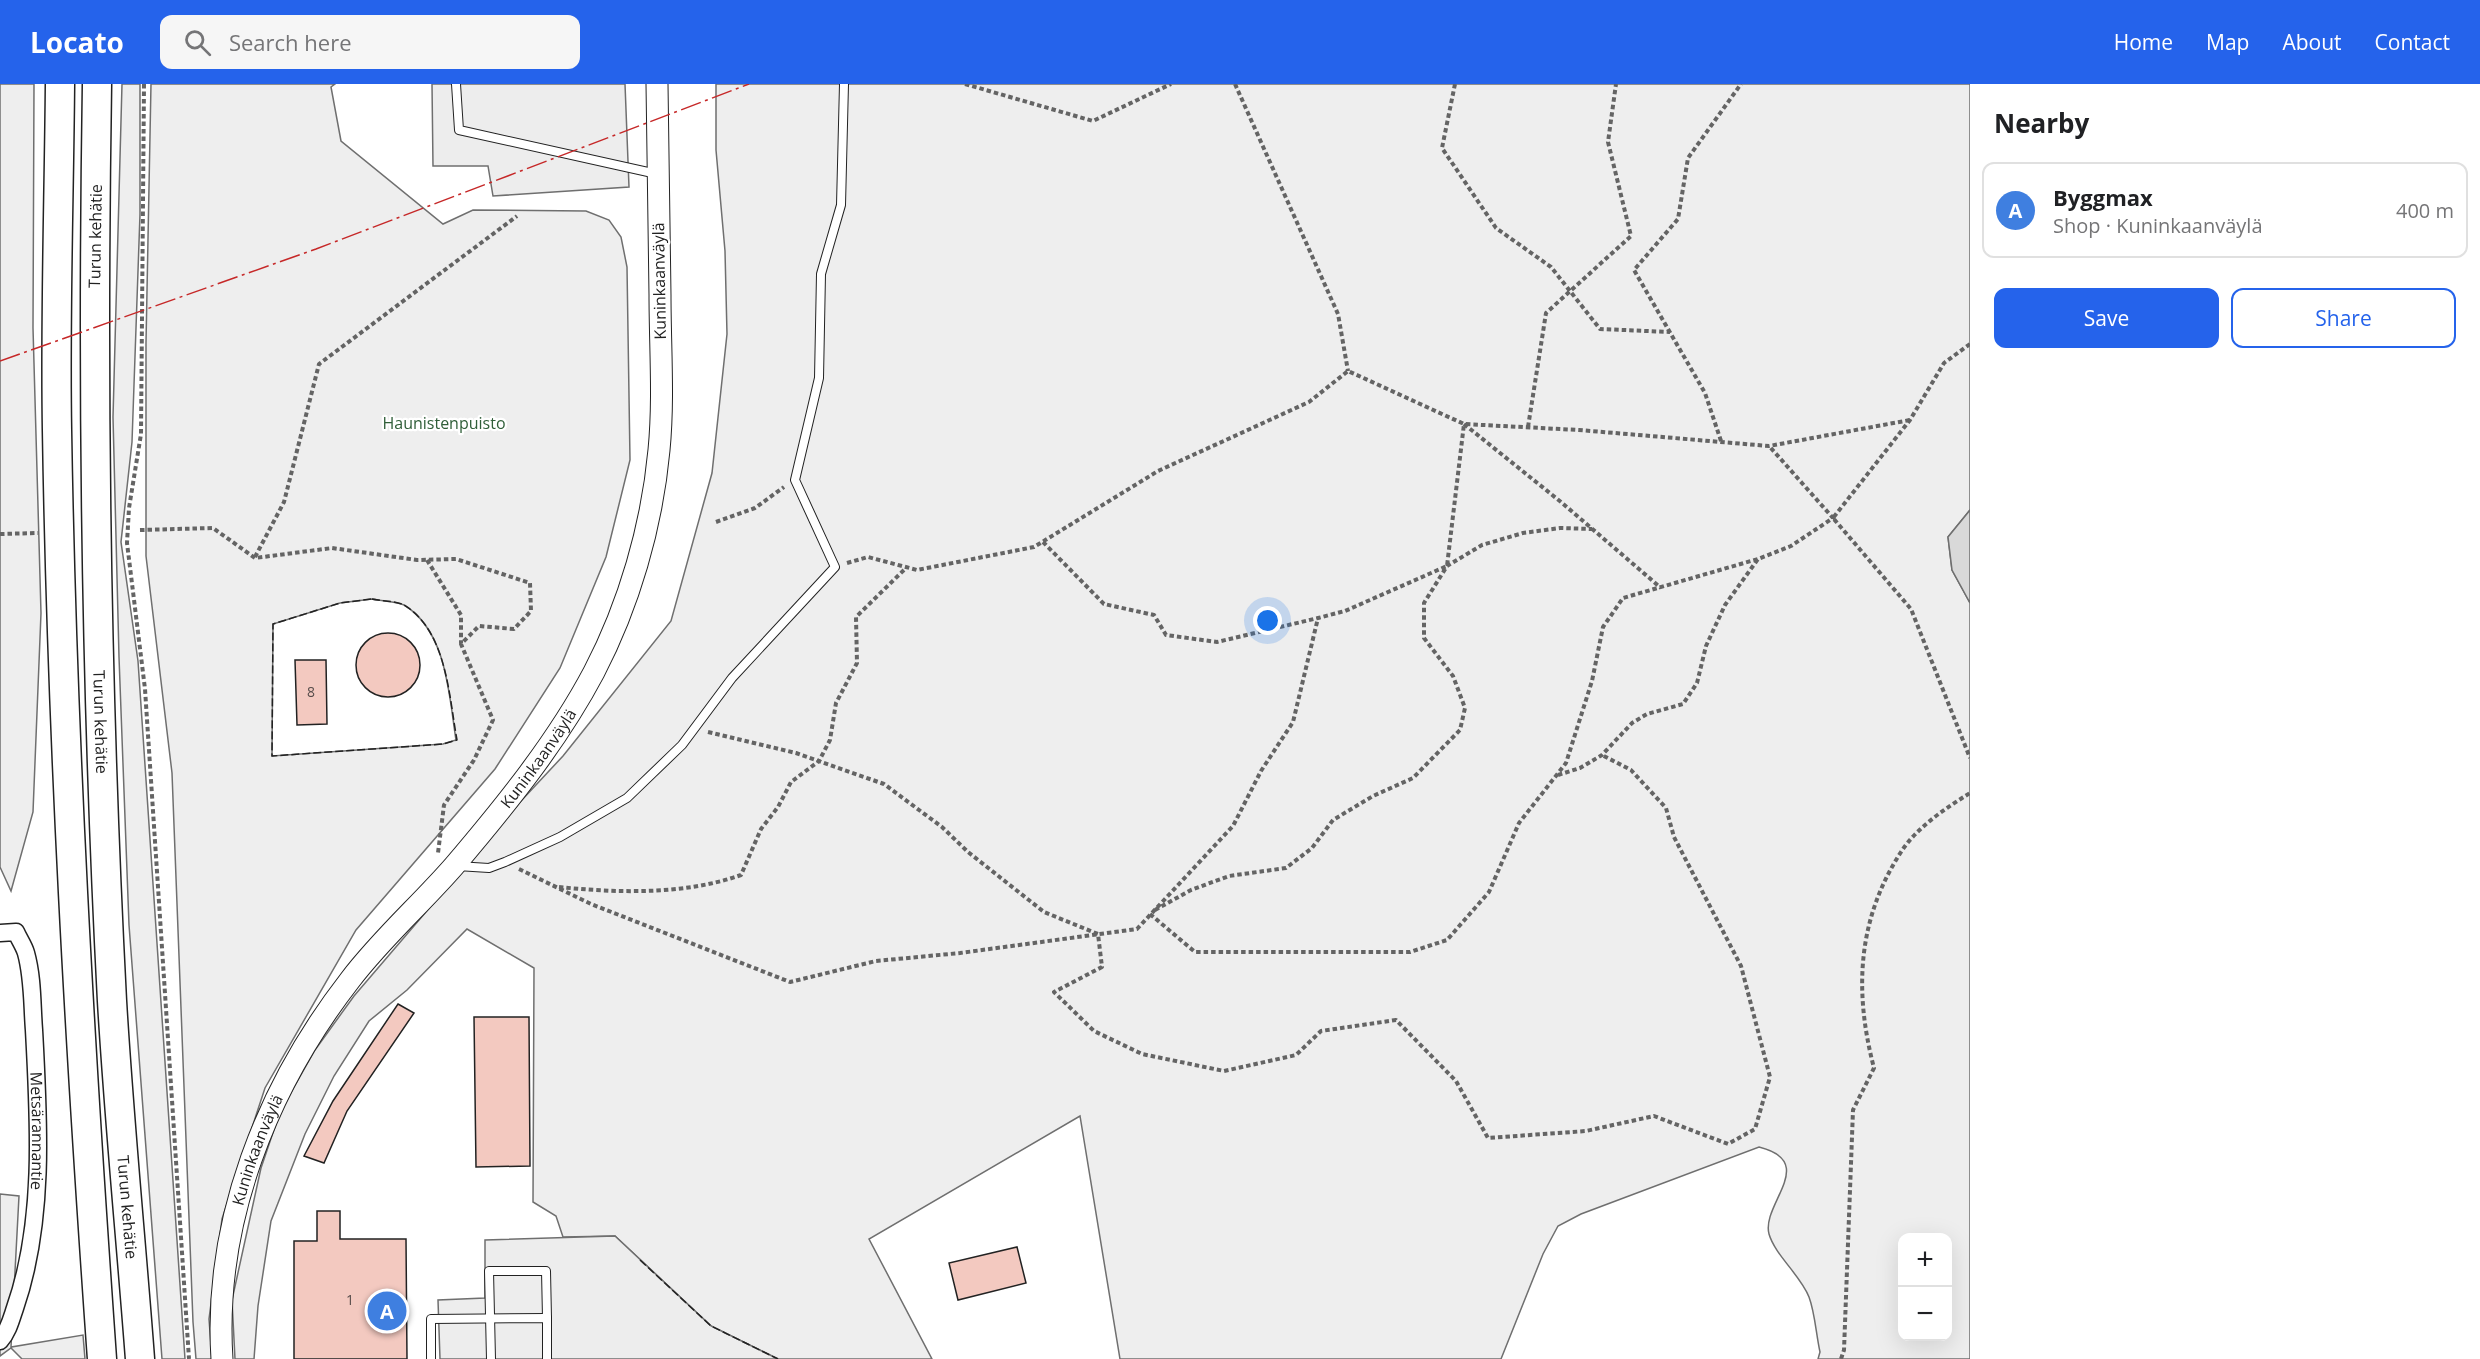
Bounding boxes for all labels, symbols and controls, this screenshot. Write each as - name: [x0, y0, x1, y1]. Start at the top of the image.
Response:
- search box: [160, 15, 580, 69]
- text: Locato: [30, 23, 124, 61]
- icon: search: [181, 26, 214, 59]
- text: Search here: [229, 27, 352, 57]
- text: Home: [2114, 28, 2173, 56]
- text: Map: [2206, 28, 2249, 56]
- text: About: [2282, 28, 2342, 56]
- text: Contact: [2375, 28, 2450, 56]
- text: Nearby: [1994, 105, 2089, 141]
- text: Byggmax: [2053, 182, 2153, 212]
- street label: Turun kehätie: [83, 184, 107, 288]
- text: A: [2009, 197, 2022, 224]
- text: 400 m: [2396, 197, 2454, 224]
- text: Shop · Kuninkaanväylä: [2053, 212, 2263, 239]
- street label: Kuninkaanväylä: [647, 222, 671, 340]
- button: Save: [1994, 288, 2219, 348]
- button: Share: [2231, 288, 2456, 348]
- park label: Haunistenpuisto: [382, 412, 506, 434]
- your location: [1253, 606, 1282, 635]
- street label: Turun kehätie: [88, 670, 113, 774]
- house number: 8: [307, 682, 315, 701]
- street label: Kuninkaanväylä: [495, 705, 581, 813]
- street label: Metsärannantie: [25, 1071, 49, 1191]
- street label: Kuninkaanväylä: [227, 1091, 288, 1208]
- street label: Turun kehätie: [112, 1154, 143, 1260]
- map controls: [1898, 1233, 1952, 1341]
- button: +: [1898, 1233, 1952, 1287]
- button: −: [1898, 1287, 1952, 1341]
- pin: A: [368, 1288, 406, 1334]
- house number: 1: [346, 1290, 354, 1309]

